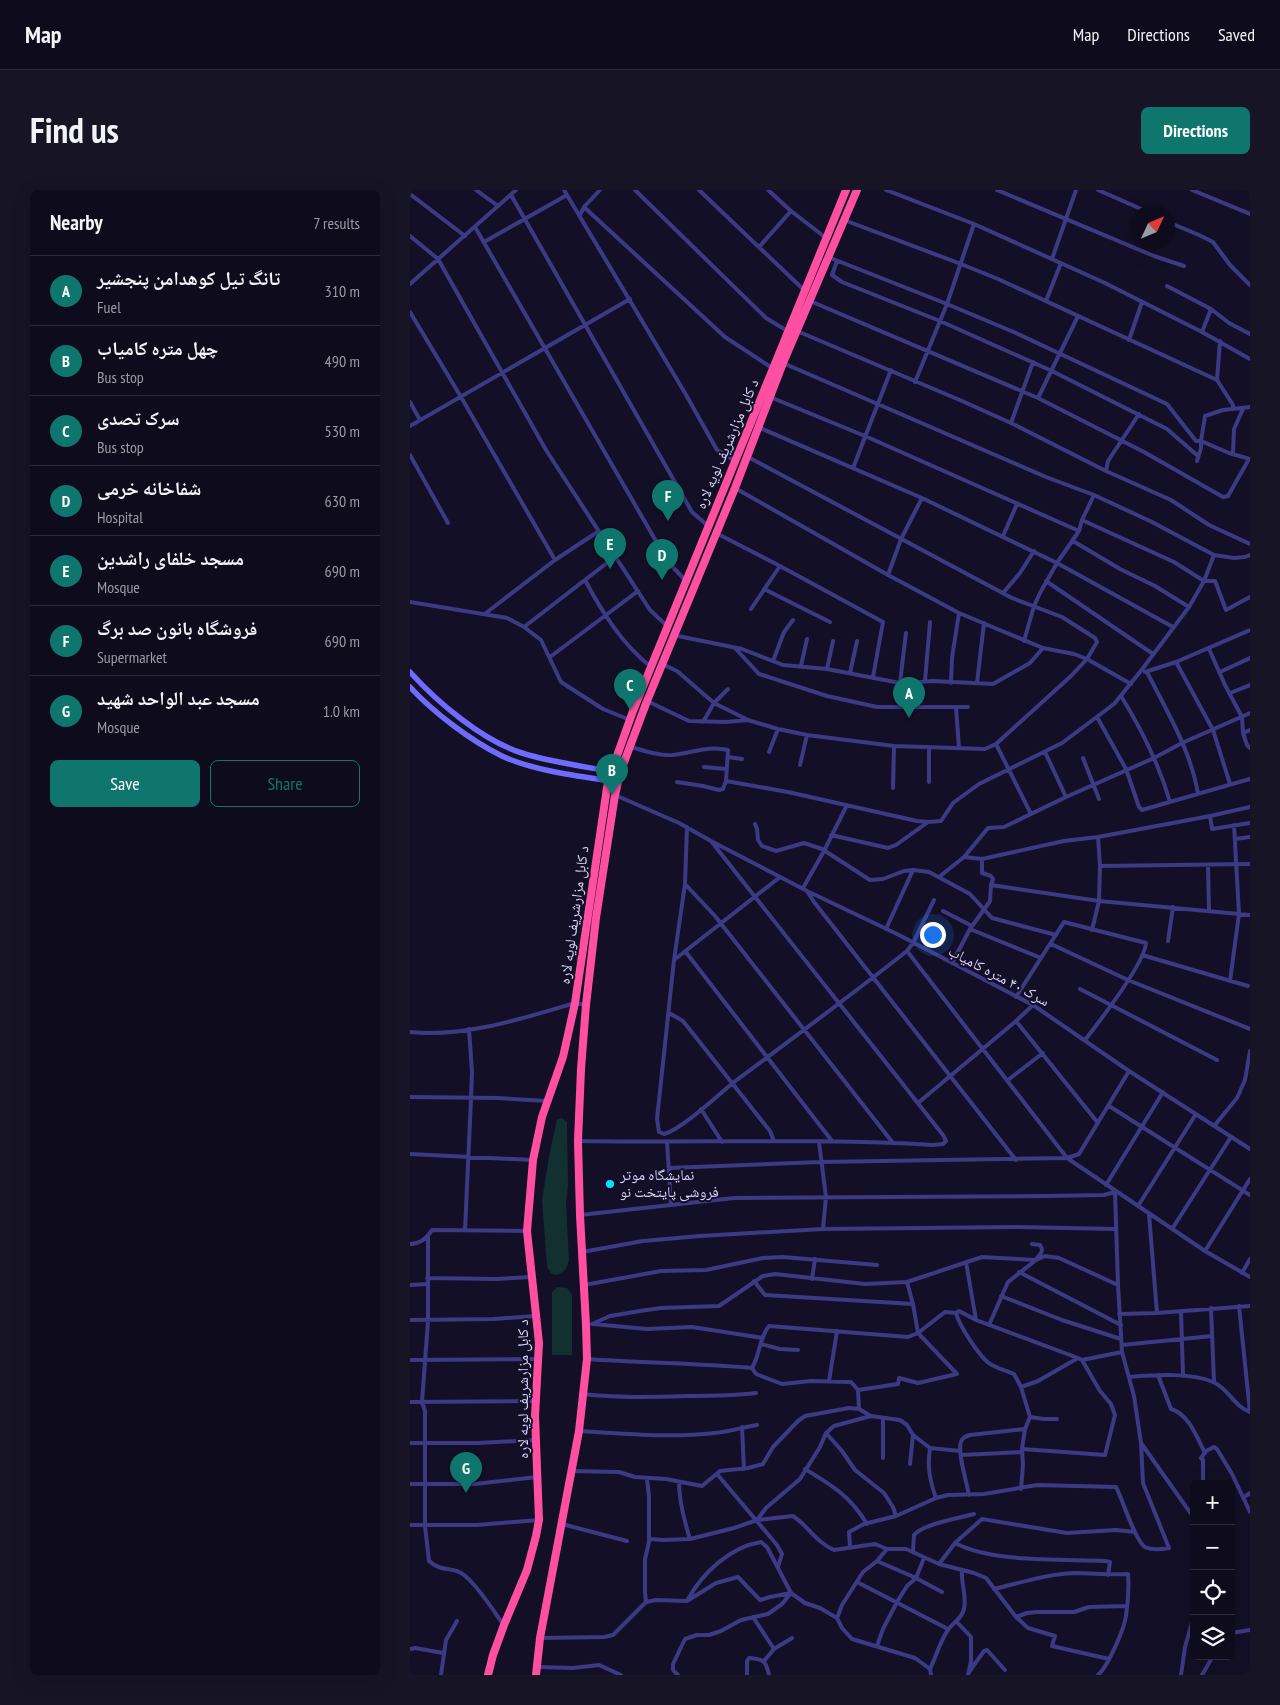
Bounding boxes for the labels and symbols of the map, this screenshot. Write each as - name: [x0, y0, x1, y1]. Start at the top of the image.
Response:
- north arrow: [1130, 205, 1175, 250]
- street label: د کابل مزارشریف لویه لاره: [691, 376, 763, 512]
- pin: F: [652, 480, 684, 521]
- pin: E: [594, 528, 626, 569]
- pin: D: [646, 539, 678, 580]
- pin: C: [614, 669, 646, 710]
- pin: A: [893, 677, 925, 718]
- pin: B: [596, 754, 628, 795]
- street label: د کابل مزارشریف لویه لاره: [554, 845, 594, 985]
- your location: [920, 922, 946, 948]
- street label: سرک ۴۰ متره کامیاب: [945, 941, 1053, 1010]
- place label: نمایشگاه موتر فروشی پایتخت نو: [619, 1165, 719, 1202]
- marker: نمایشگاه موتر فروشی پایتخت نو: [604, 1178, 616, 1190]
- street label: د کابل مزارشریف لویه لاره: [513, 1319, 533, 1459]
- pin: G: [450, 1452, 482, 1493]

